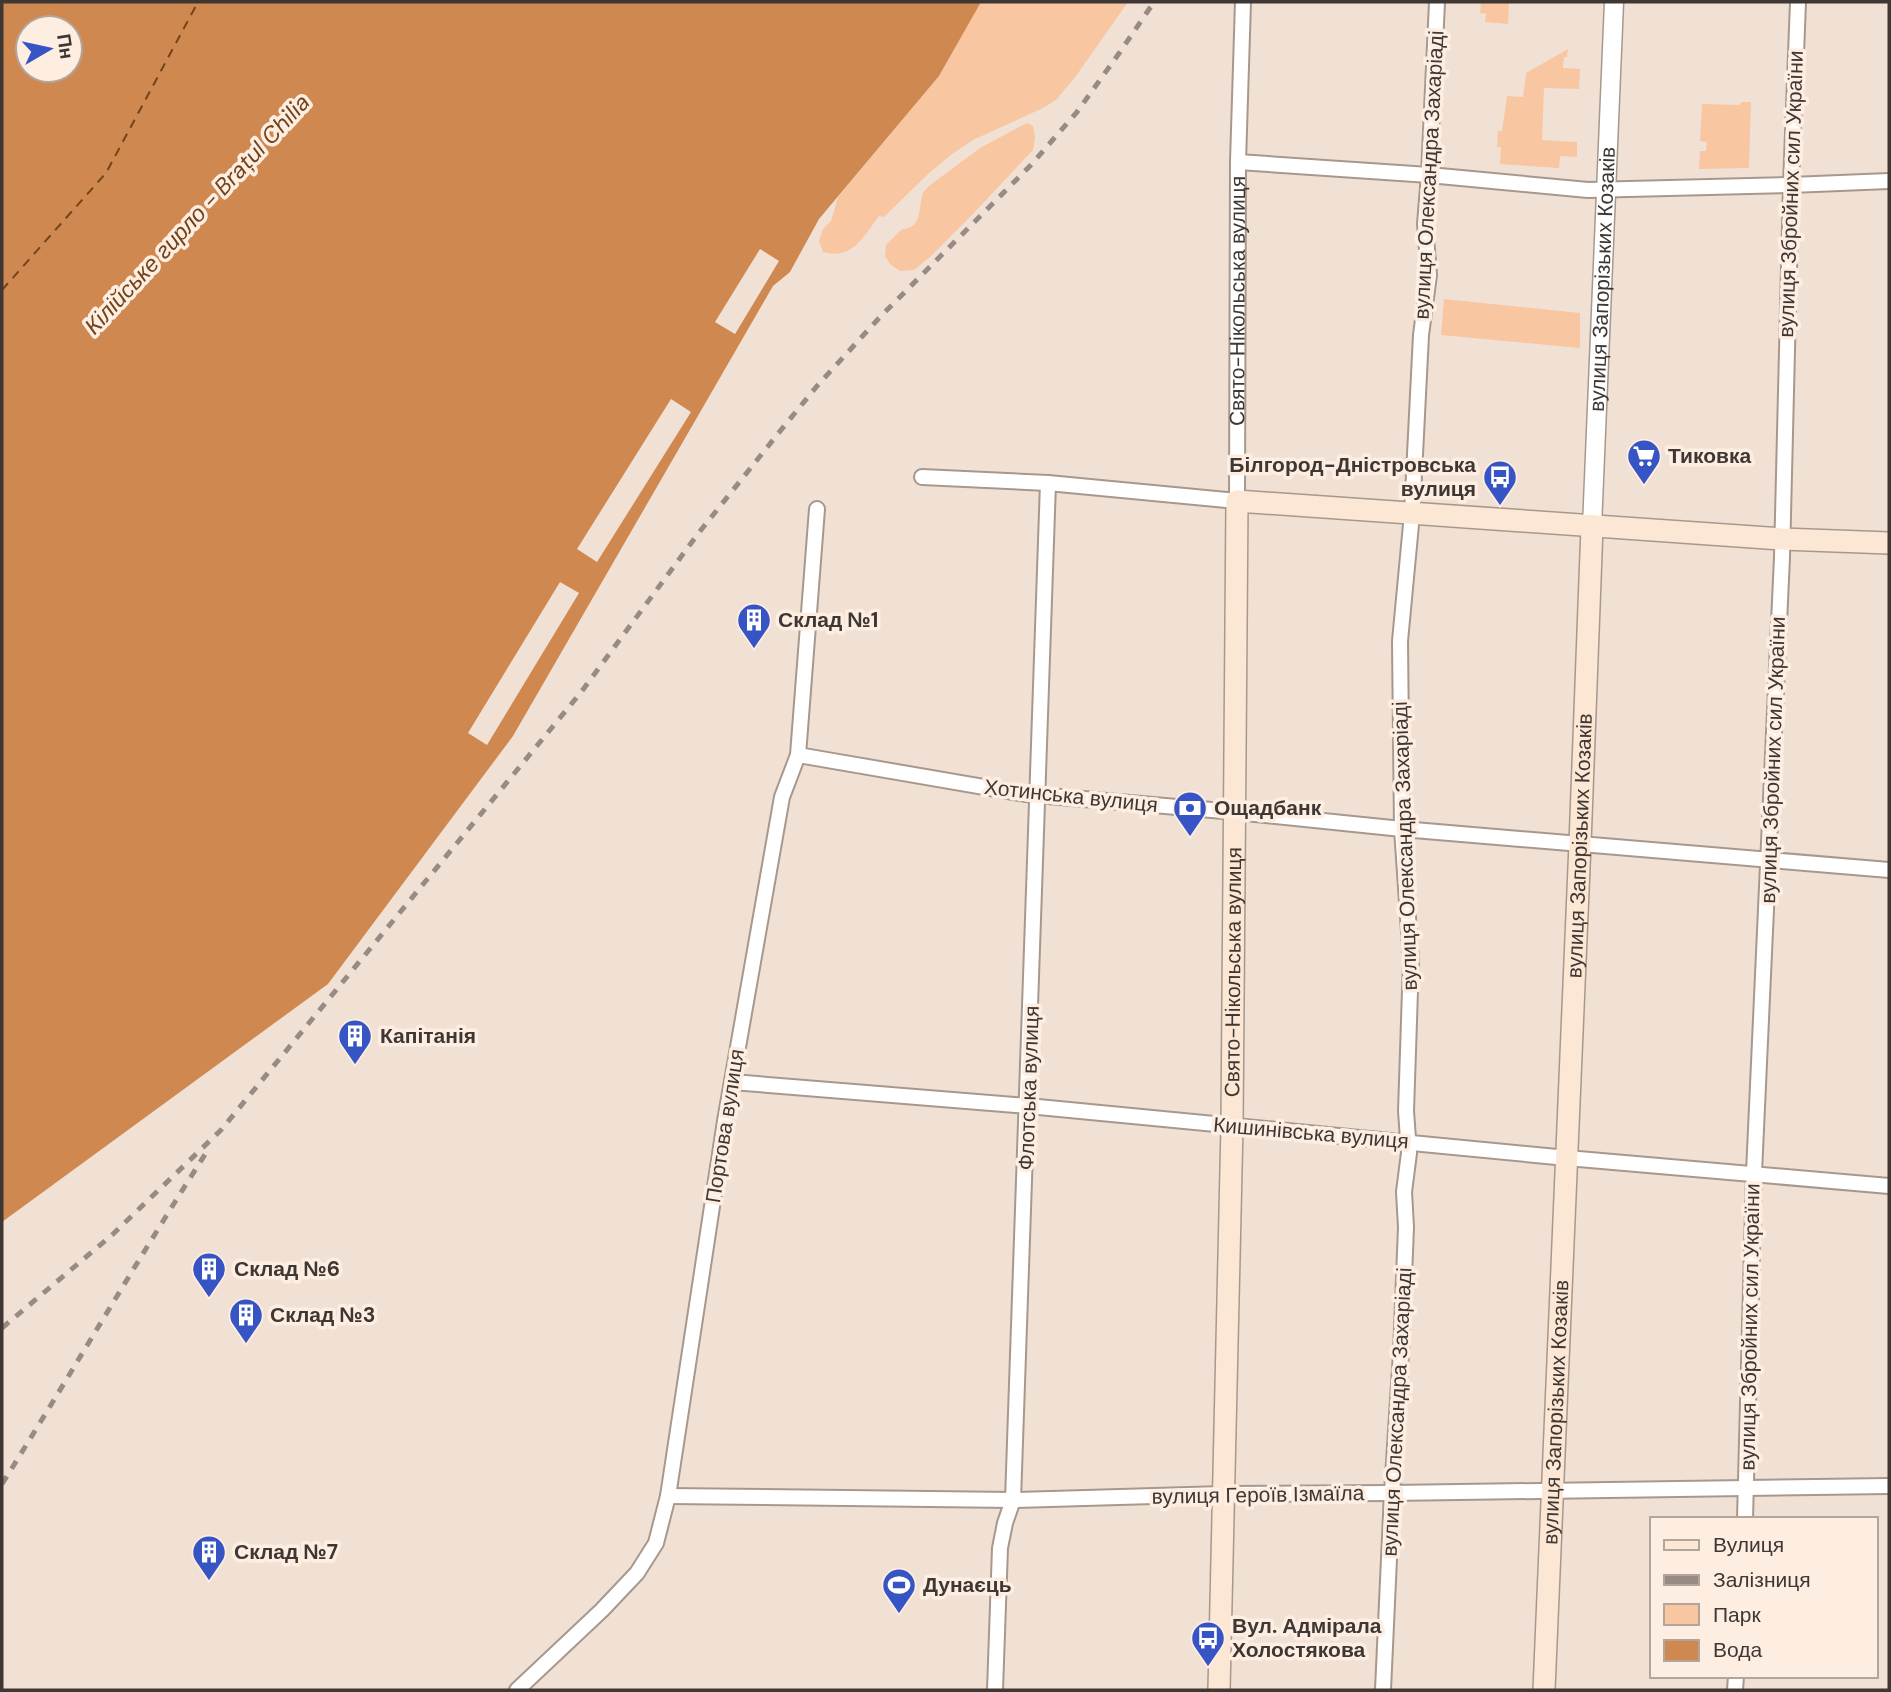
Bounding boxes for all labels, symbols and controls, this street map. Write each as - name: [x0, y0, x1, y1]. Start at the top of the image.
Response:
- north arrow: [14, 14, 84, 84]
- street label: вулиця Олександра Захаріаді: [1407, 30, 1451, 320]
- text: Пн: [51, 32, 80, 61]
- street label: вулиця Збройних сил України: [1772, 50, 1810, 338]
- water label: Кілійське гирло - Brațul Chilia: [78, 88, 316, 340]
- street label: вулиця Запорізьких Козаків: [1583, 146, 1622, 412]
- street label: Свято-Нікольська вулиця: [1223, 176, 1252, 426]
- supermarket icon: Тиковка: [1625, 437, 1663, 486]
- place label: Тиковка: [1668, 442, 1751, 470]
- place label: Білгород-Дністровська вулиця: [1229, 451, 1476, 503]
- bus stop icon: Білгород-Дністровська вулиця: [1481, 458, 1519, 507]
- building icon: Склад №1: [735, 601, 773, 650]
- place label: Склад №1: [778, 606, 878, 634]
- street label: вулиця Збройних сил України: [1754, 616, 1792, 904]
- street label: вулиця Олександра Захаріаді: [1386, 701, 1424, 991]
- street label: вулиця Запорізьких Козаків: [1560, 713, 1599, 979]
- street label: Хотинська вулиця: [983, 773, 1159, 819]
- bank icon: Ощадбанк: [1171, 789, 1209, 838]
- place label: Ощадбанк: [1214, 794, 1322, 822]
- street label: Свято-Нікольська вулиця: [1218, 847, 1248, 1097]
- street label: Флотська вулиця: [1012, 1005, 1046, 1171]
- building icon: Капітанія: [336, 1017, 374, 1066]
- place label: Капітанія: [380, 1022, 476, 1050]
- street label: Портова вулиця: [699, 1047, 751, 1205]
- street label: Кишинівська вулиця: [1212, 1111, 1410, 1155]
- street label: вулиця Збройних сил України: [1733, 1183, 1767, 1471]
- building icon: Склад №6: [190, 1250, 228, 1299]
- place label: Склад №6: [234, 1255, 340, 1283]
- street label: вулиця Олександра Захаріаді: [1375, 1267, 1419, 1557]
- street label: вулиця Запорізьких Козаків: [1536, 1279, 1575, 1545]
- building icon: Склад №3: [227, 1296, 265, 1345]
- place label: Склад №3: [270, 1301, 375, 1329]
- street label: вулиця Героїв Ізмаїла: [1151, 1479, 1365, 1511]
- legend: [1650, 1517, 1877, 1678]
- text: Вулиця: [1713, 1531, 1784, 1559]
- building icon: Склад №7: [190, 1533, 228, 1582]
- place label: Склад №7: [234, 1538, 338, 1566]
- sports icon: Дунаєць: [880, 1566, 918, 1615]
- text: Залізниця: [1713, 1566, 1811, 1594]
- place label: Дунаєць: [923, 1571, 1012, 1599]
- text: Парк: [1713, 1601, 1761, 1629]
- place label: Вул. Адмірала Холостякова: [1232, 1612, 1382, 1664]
- bus stop icon: Вул. Адмірала Холостякова: [1189, 1619, 1227, 1668]
- text: Вода: [1713, 1636, 1762, 1664]

